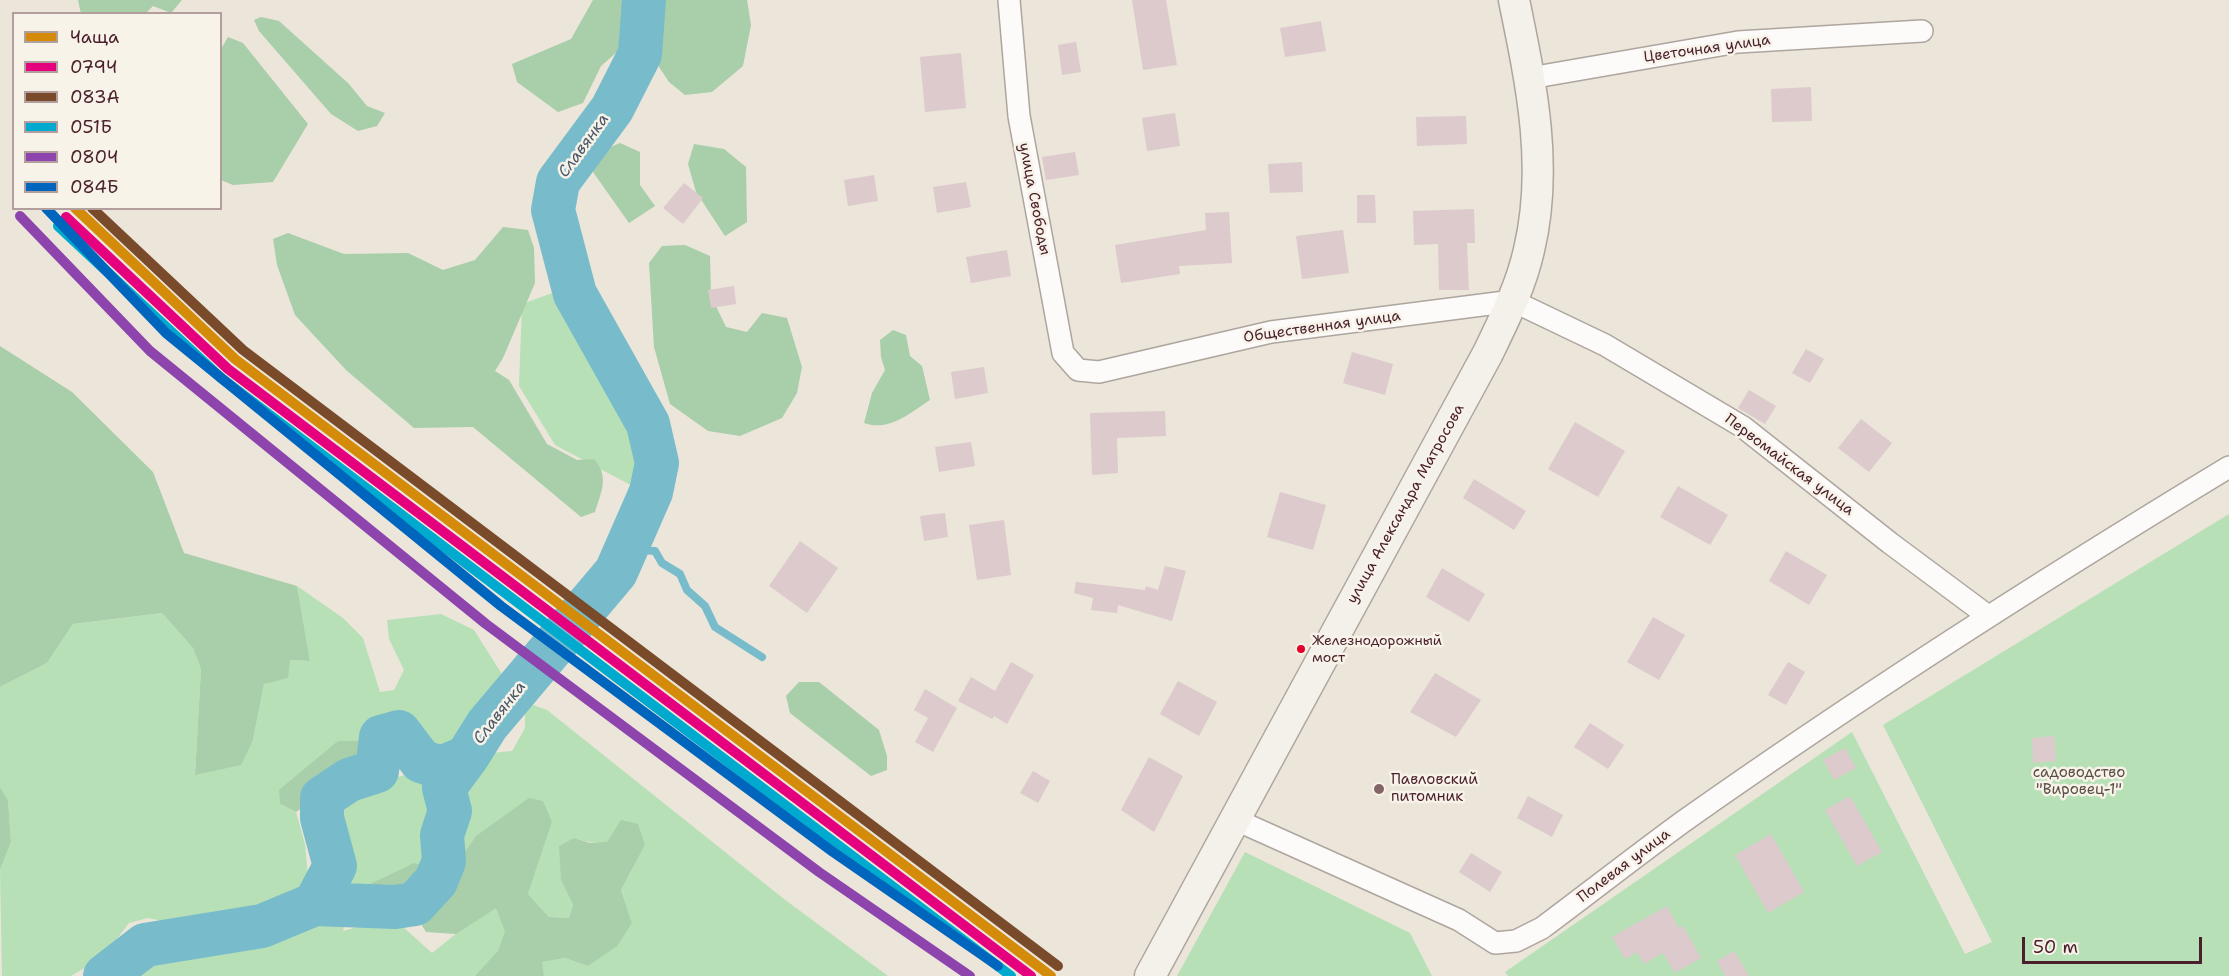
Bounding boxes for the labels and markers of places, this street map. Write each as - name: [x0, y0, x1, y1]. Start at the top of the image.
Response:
- place label: Железнодорожный мост: [1312, 633, 1442, 666]
- marker: Железнодорожный мост: [1295, 643, 1307, 655]
- place label: Павловский питомник: [1391, 771, 1478, 806]
- marker: Павловский питомник: [1372, 782, 1386, 796]

